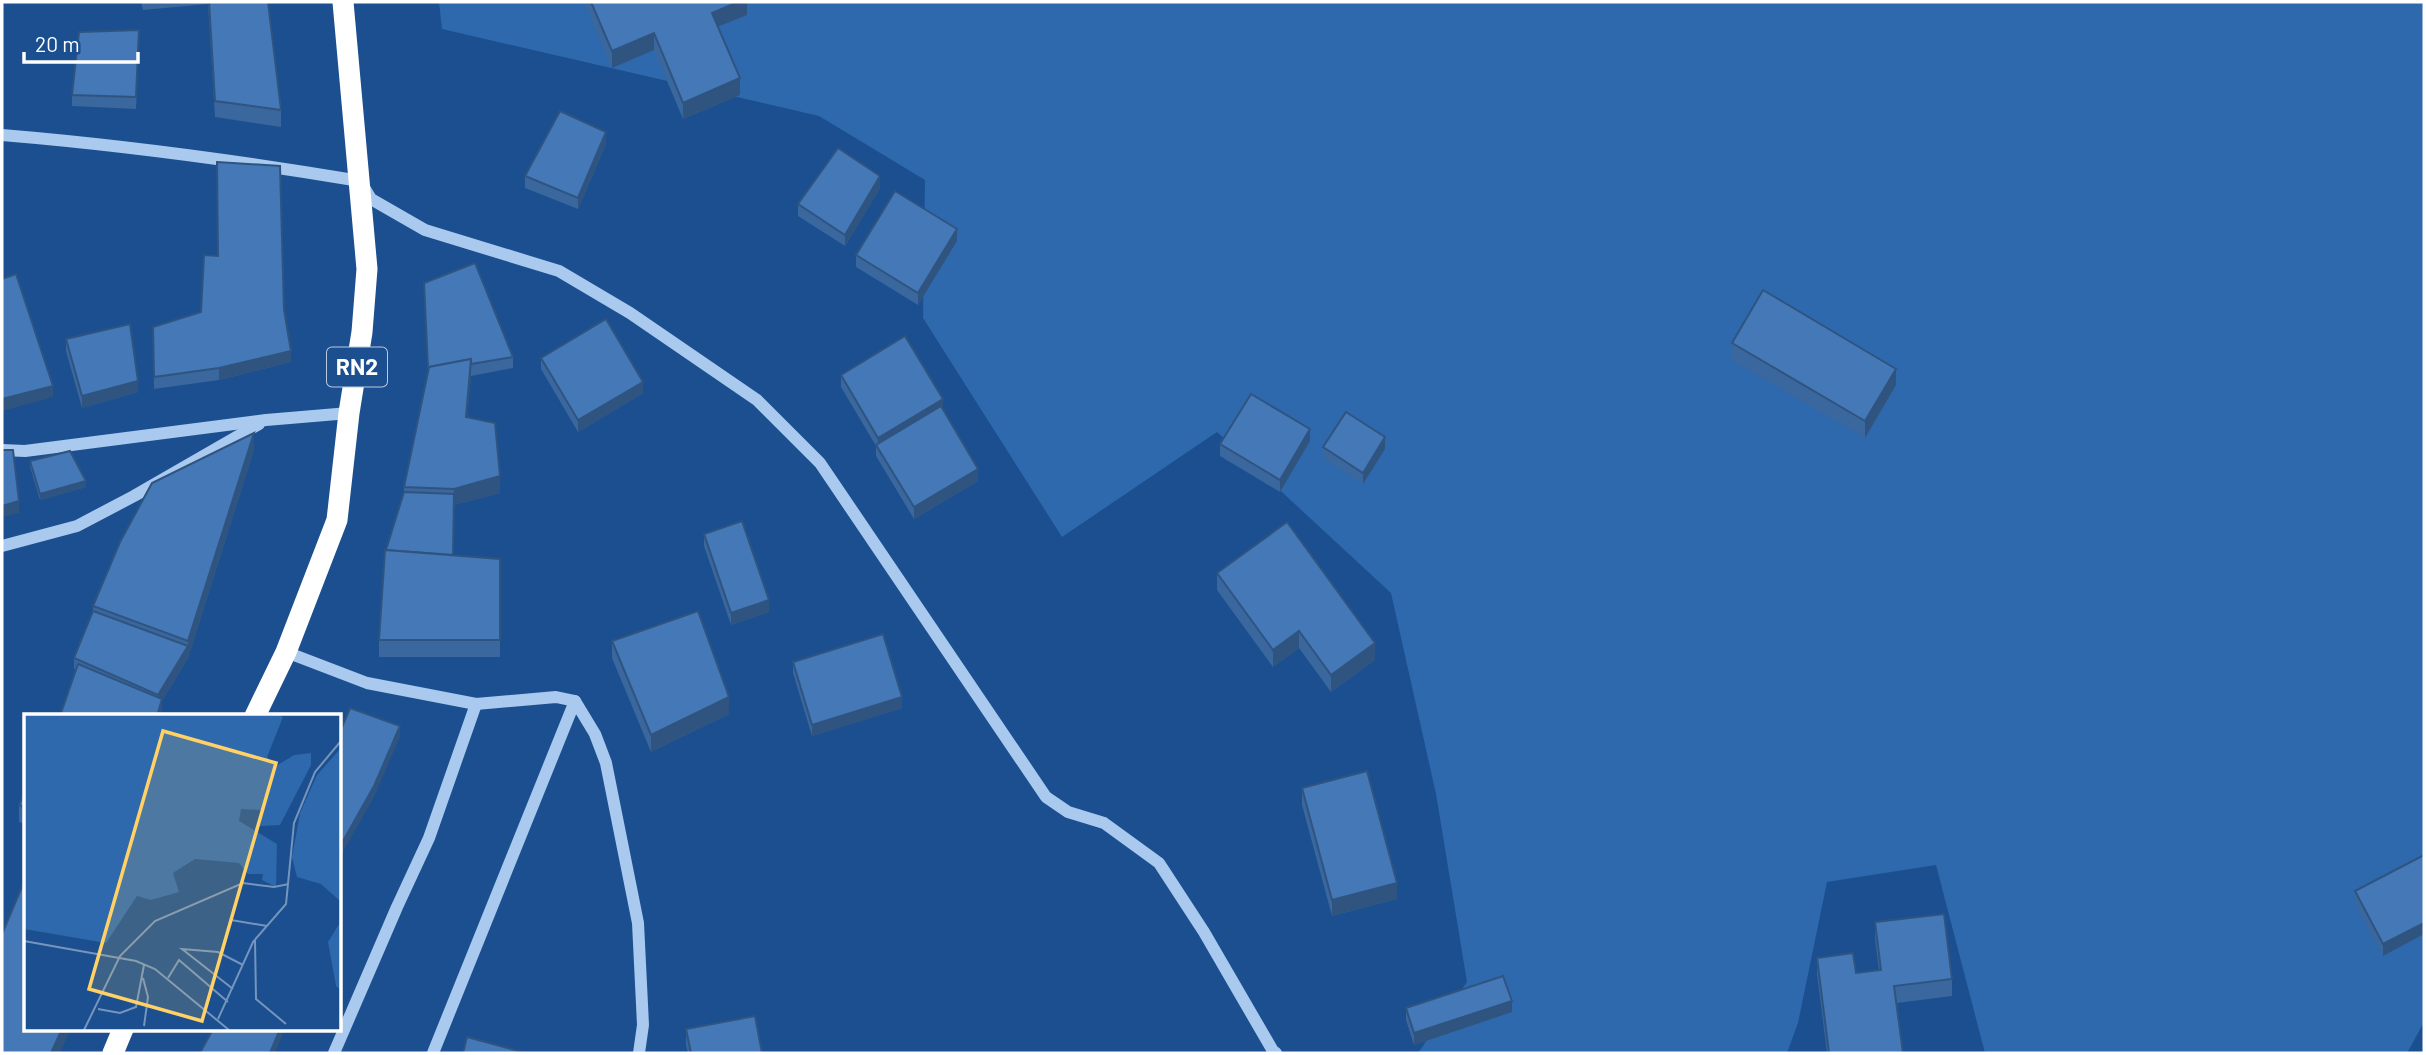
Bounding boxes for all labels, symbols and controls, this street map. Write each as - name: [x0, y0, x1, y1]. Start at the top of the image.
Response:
- scale bar: [24, 21, 138, 65]
- text: 20 m: [35, 31, 80, 56]
- road number: RN2: [327, 348, 387, 386]
- inset map: [24, 714, 341, 1030]

